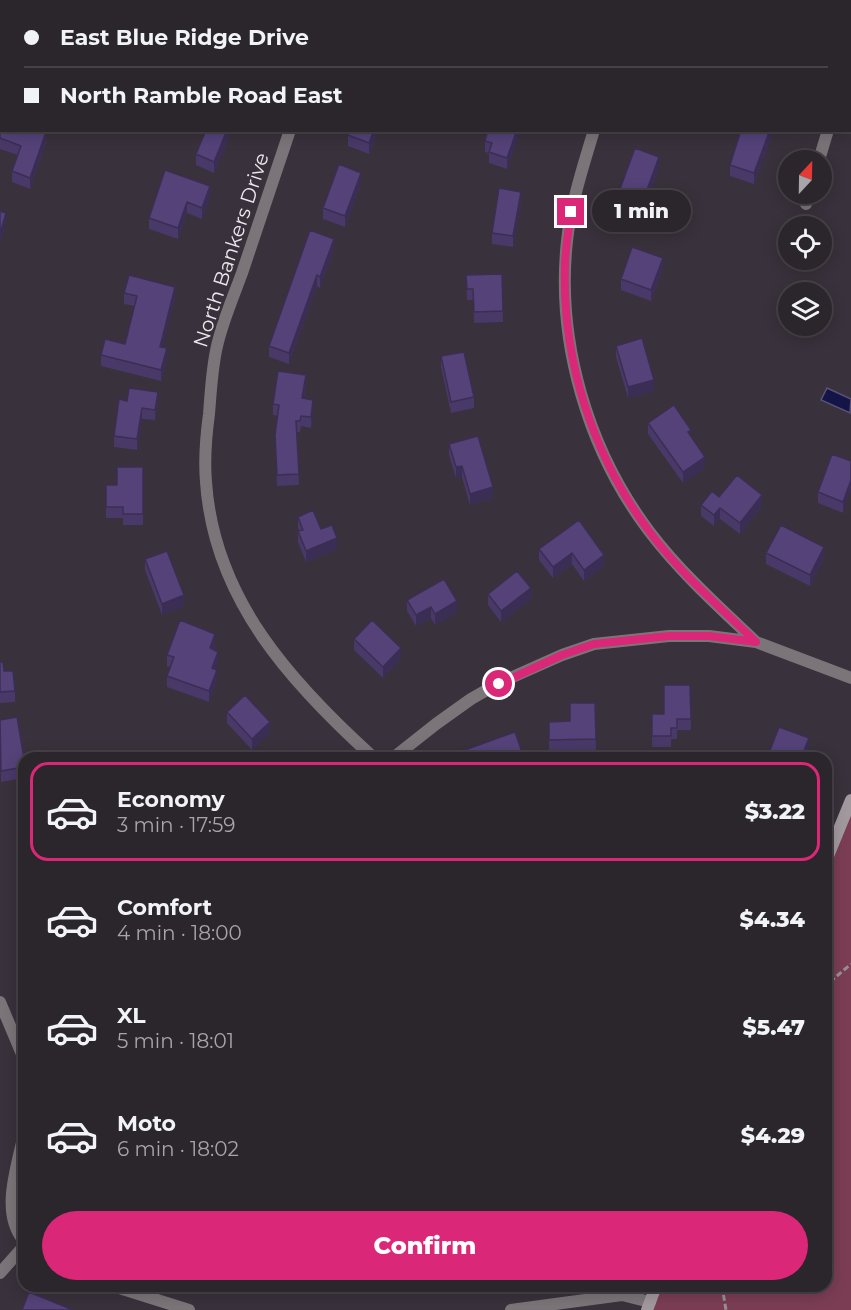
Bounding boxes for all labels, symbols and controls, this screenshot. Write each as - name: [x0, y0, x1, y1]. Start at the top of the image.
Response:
- text: East Blue Ridge Drive: [60, 24, 309, 51]
- text: North Ramble Road East: [60, 82, 343, 109]
- street label: North Bankers Drive: [188, 150, 274, 350]
- north arrow: [778, 150, 832, 204]
- map controls: [778, 150, 832, 336]
- callout: 1 min: [592, 191, 691, 233]
- route end: [557, 198, 584, 225]
- text: 1 min: [614, 199, 669, 223]
- button: locate: [778, 216, 832, 270]
- button: layers: [778, 282, 832, 336]
- route start: [485, 670, 512, 697]
- icon: car: [45, 785, 99, 839]
- text: Economy: [117, 786, 225, 813]
- text: $3.22: [745, 798, 805, 825]
- text: 3 min · 17:59: [117, 813, 236, 837]
- icon: car: [45, 893, 99, 947]
- text: Comfort: [117, 894, 212, 921]
- text: $4.34: [740, 906, 805, 933]
- text: 4 min · 18:00: [117, 921, 242, 945]
- icon: car: [45, 1001, 99, 1055]
- text: XL: [117, 1002, 146, 1029]
- text: $5.47: [743, 1014, 805, 1041]
- text: 5 min · 18:01: [117, 1029, 234, 1053]
- icon: car: [45, 1109, 99, 1163]
- text: Moto: [117, 1110, 176, 1137]
- text: $4.29: [741, 1122, 805, 1149]
- text: 6 min · 18:02: [117, 1137, 239, 1161]
- button: Confirm: [42, 1211, 808, 1280]

